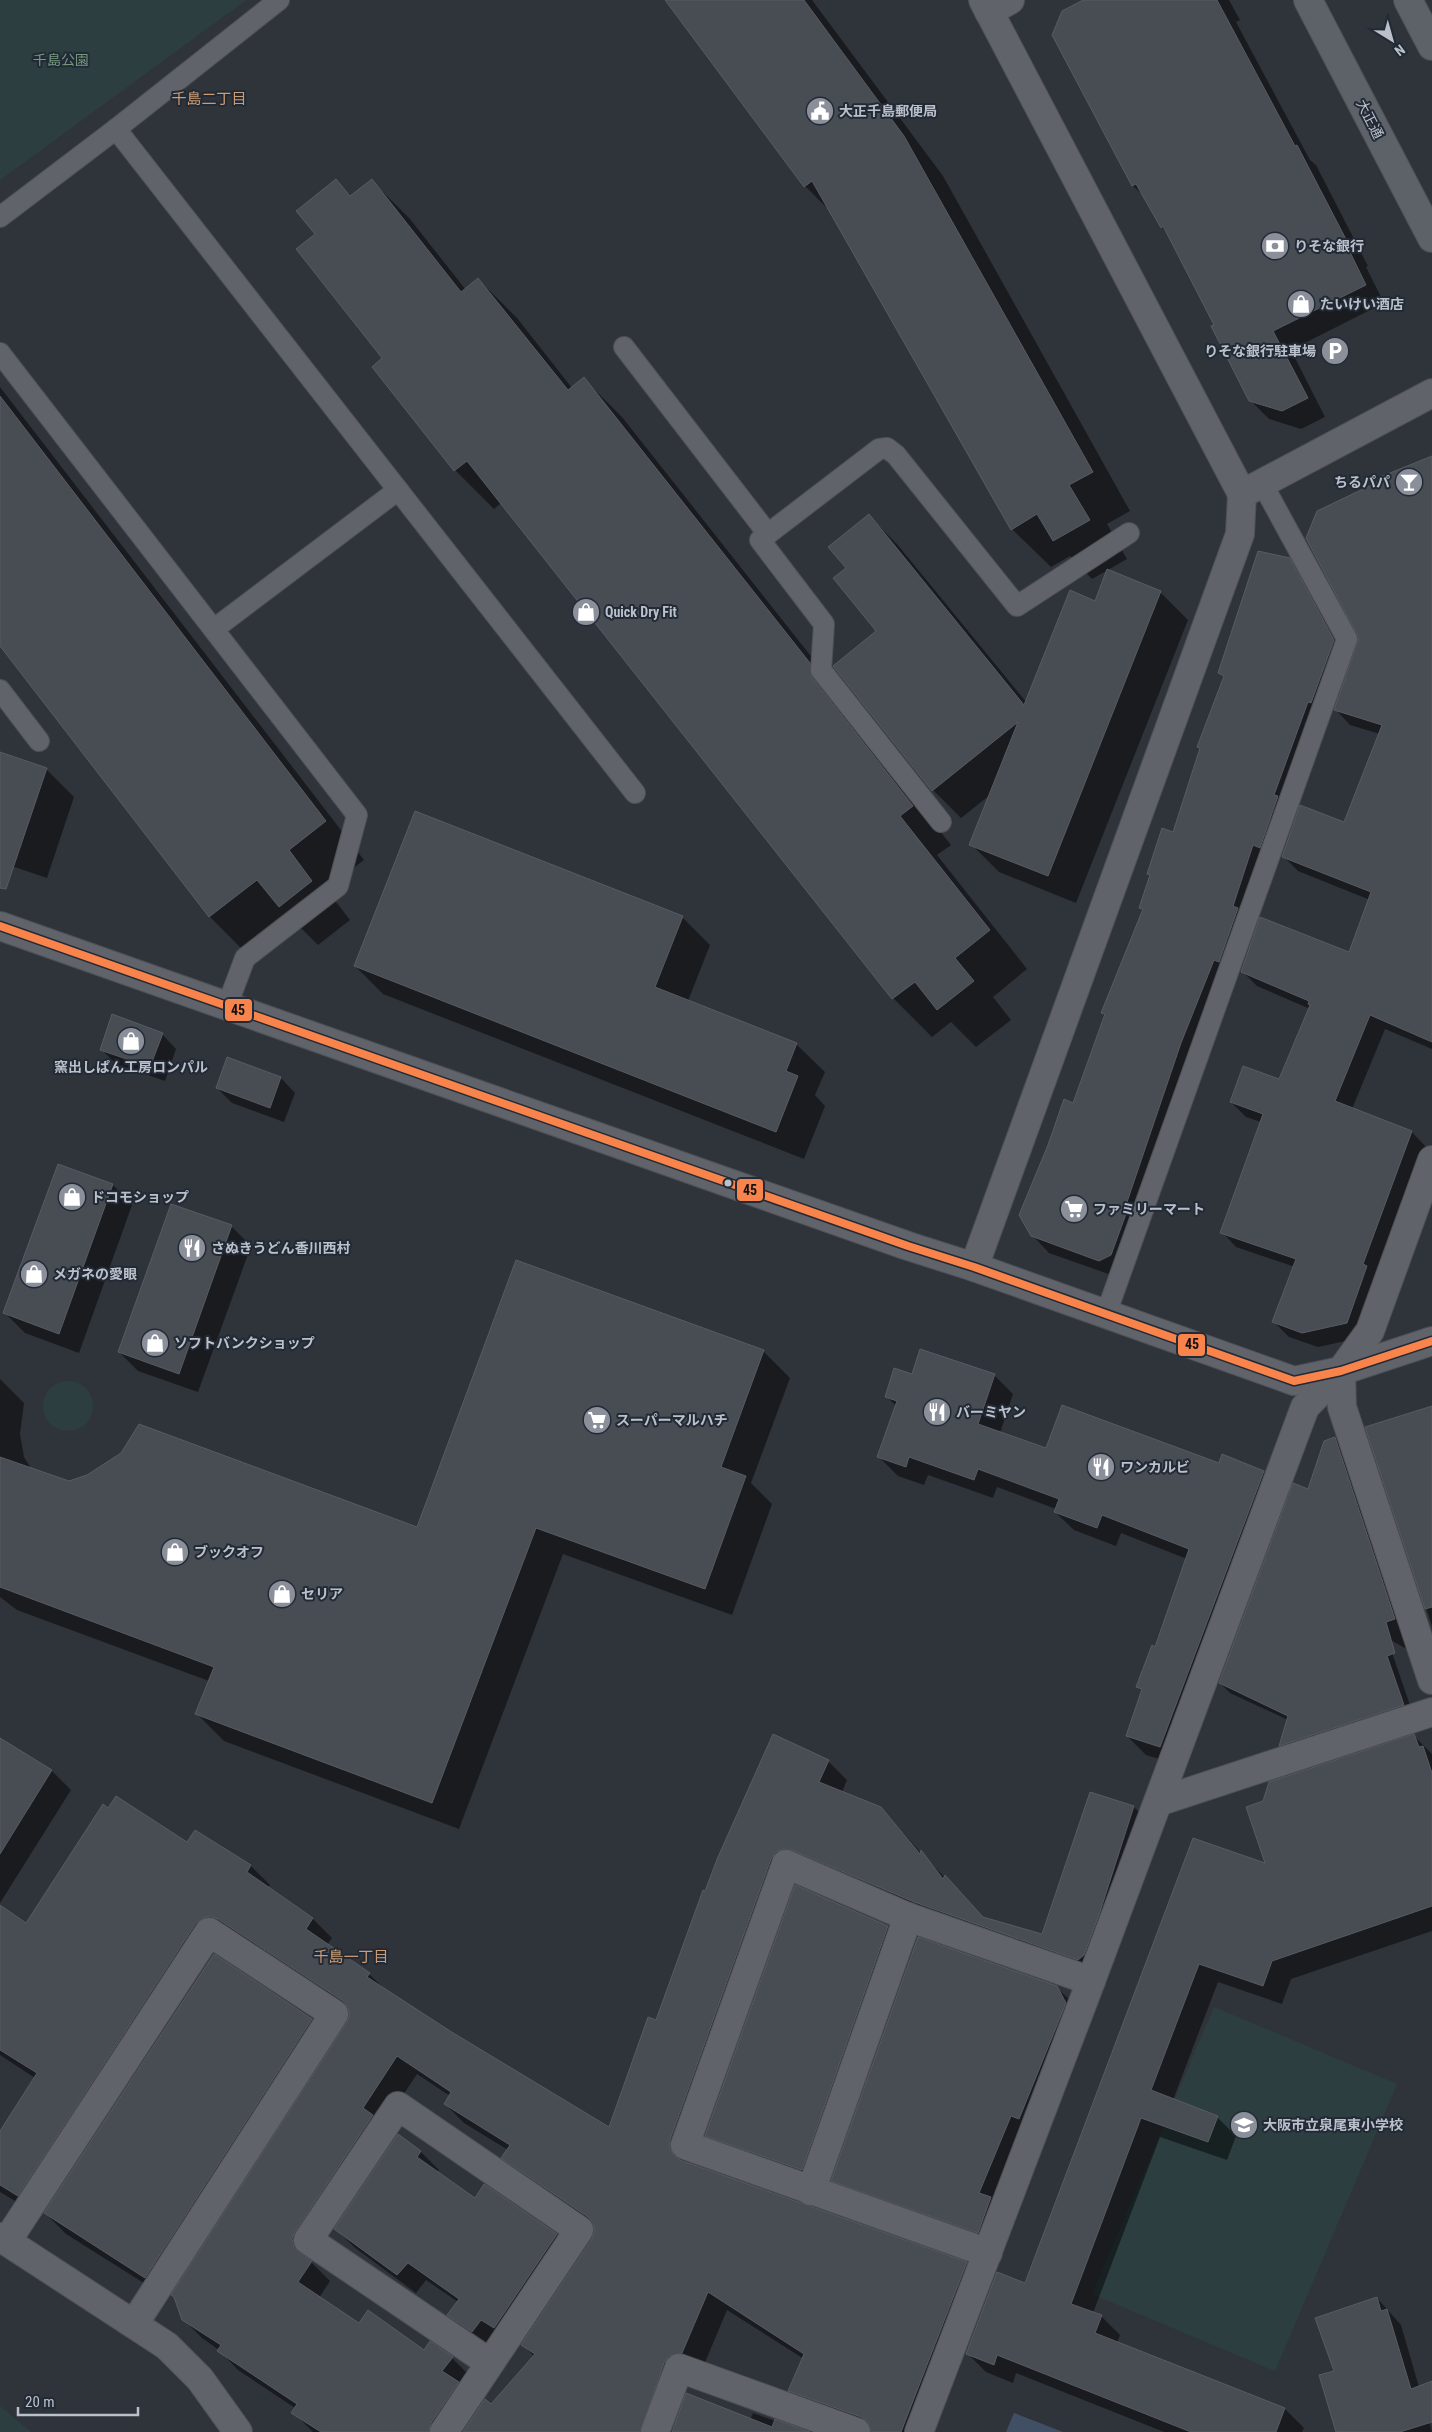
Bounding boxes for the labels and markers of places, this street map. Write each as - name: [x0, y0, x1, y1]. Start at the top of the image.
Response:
- public building icon: 大正千島郵便局: [805, 96, 835, 126]
- place label: 大正千島郵便局: [839, 103, 937, 119]
- bank icon: りそな銀行: [1260, 231, 1290, 261]
- place label: りそな銀行: [1294, 238, 1364, 254]
- shop icon: たいけい酒店: [1286, 289, 1316, 319]
- place label: たいけい酒店: [1320, 296, 1404, 312]
- parking icon: りそな銀行駐車場: [1320, 336, 1350, 366]
- place label: りそな銀行駐車場: [1204, 343, 1316, 359]
- bar icon: ちるパパ: [1394, 467, 1424, 497]
- place label: ちるパパ: [1334, 474, 1390, 490]
- shop icon: Quick Dry Fit: [571, 597, 601, 627]
- place label: Quick Dry Fit: [605, 604, 677, 620]
- shop icon: 窯出しぱん工房ロンパル: [116, 1026, 146, 1056]
- place label: 窯出しぱん工房ロンパル: [54, 1059, 208, 1075]
- unlabelled marker: [723, 1178, 733, 1188]
- shop icon: ドコモショップ: [57, 1182, 87, 1212]
- place label: ドコモショップ: [91, 1189, 189, 1205]
- supermarket icon: ファミリーマート: [1059, 1194, 1089, 1224]
- place label: ファミリーマート: [1093, 1201, 1205, 1217]
- restaurant icon: さぬきうどん香川西村: [177, 1233, 207, 1263]
- place label: さぬきうどん香川西村: [211, 1240, 350, 1256]
- shop icon: メガネの愛眼: [19, 1259, 49, 1289]
- place label: メガネの愛眼: [53, 1266, 137, 1282]
- shop icon: ソフトバンクショップ: [140, 1328, 170, 1358]
- place label: ソフトバンクショップ: [174, 1335, 315, 1351]
- restaurant icon: バーミヤン: [922, 1397, 952, 1427]
- place label: バーミヤン: [956, 1404, 1026, 1420]
- supermarket icon: スーパーマルハチ: [582, 1405, 612, 1435]
- place label: スーパーマルハチ: [616, 1412, 728, 1428]
- restaurant icon: ワンカルビ: [1086, 1452, 1116, 1482]
- place label: ワンカルビ: [1120, 1459, 1190, 1475]
- shop icon: ブックオフ: [160, 1537, 190, 1567]
- place label: ブックオフ: [194, 1544, 264, 1560]
- shop icon: セリア: [267, 1579, 297, 1609]
- place label: セリア: [301, 1586, 343, 1602]
- school or university icon: 大阪市立泉尾東小学校: [1229, 2110, 1259, 2140]
- place label: 大阪市立泉尾東小学校: [1263, 2117, 1403, 2133]

